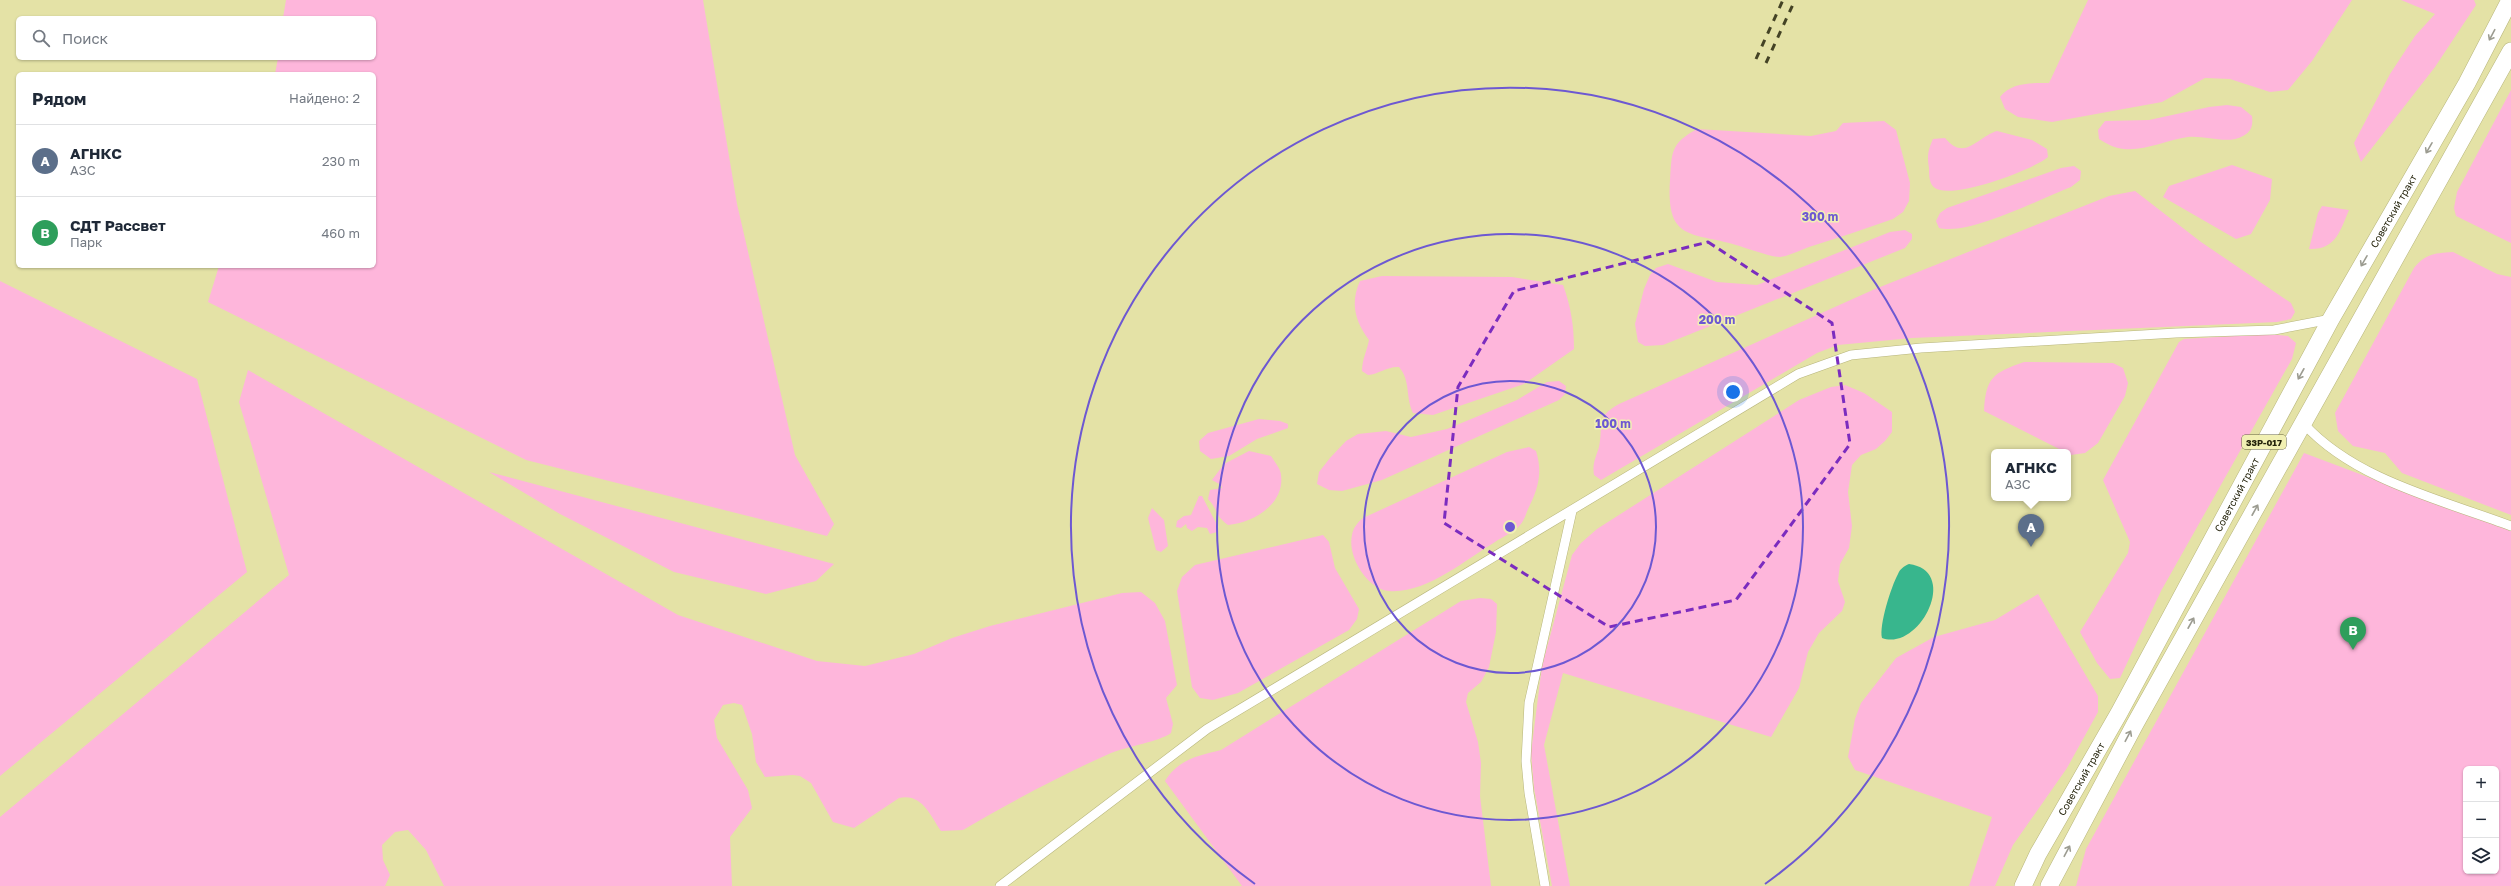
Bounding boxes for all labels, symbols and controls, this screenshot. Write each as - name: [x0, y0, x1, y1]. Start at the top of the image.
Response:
- search box: [16, 16, 376, 60]
- icon: search: [30, 27, 52, 49]
- one-way arrow: [2488, 28, 2495, 40]
- text: Поиск: [62, 29, 108, 47]
- text: Рядом: [32, 88, 86, 109]
- text: Найдено: 2: [289, 90, 360, 106]
- one-way arrow: [2425, 142, 2433, 154]
- text: АГНКС: [70, 144, 122, 162]
- text: A: [40, 153, 50, 169]
- text: 230 m: [322, 153, 360, 169]
- text: АЗС: [70, 162, 95, 178]
- street label: Советский тракт: [2367, 172, 2419, 250]
- text: 300 m: [1802, 209, 1838, 224]
- text: СДТ Рассвет: [70, 216, 166, 234]
- text: B: [40, 225, 50, 241]
- text: 460 m: [321, 225, 360, 241]
- text: Парк: [70, 234, 103, 250]
- one-way arrow: [2360, 255, 2368, 267]
- text: 200 m: [1699, 312, 1735, 327]
- one-way arrow: [2296, 368, 2304, 380]
- your location: [1723, 382, 1743, 402]
- text: 100 m: [1595, 416, 1631, 431]
- road number: 33Р-017: [2242, 435, 2286, 449]
- popup: [1991, 449, 2071, 501]
- street label: Советский тракт: [2212, 455, 2261, 534]
- text: АГНКС: [2005, 458, 2057, 476]
- text: АЗС: [2005, 476, 2030, 492]
- one-way arrow: [2252, 504, 2260, 516]
- pin: A: [2018, 514, 2044, 547]
- centre of rings: [1503, 520, 1517, 534]
- one-way arrow: [2188, 617, 2196, 629]
- pin: B: [2340, 617, 2366, 650]
- one-way arrow: [2125, 731, 2132, 743]
- street label: Советский тракт: [2055, 740, 2107, 818]
- map controls: [2463, 766, 2499, 874]
- button: +: [2463, 766, 2499, 802]
- button: −: [2463, 802, 2499, 838]
- button: layers: [2463, 838, 2499, 874]
- one-way arrow: [2063, 845, 2071, 857]

